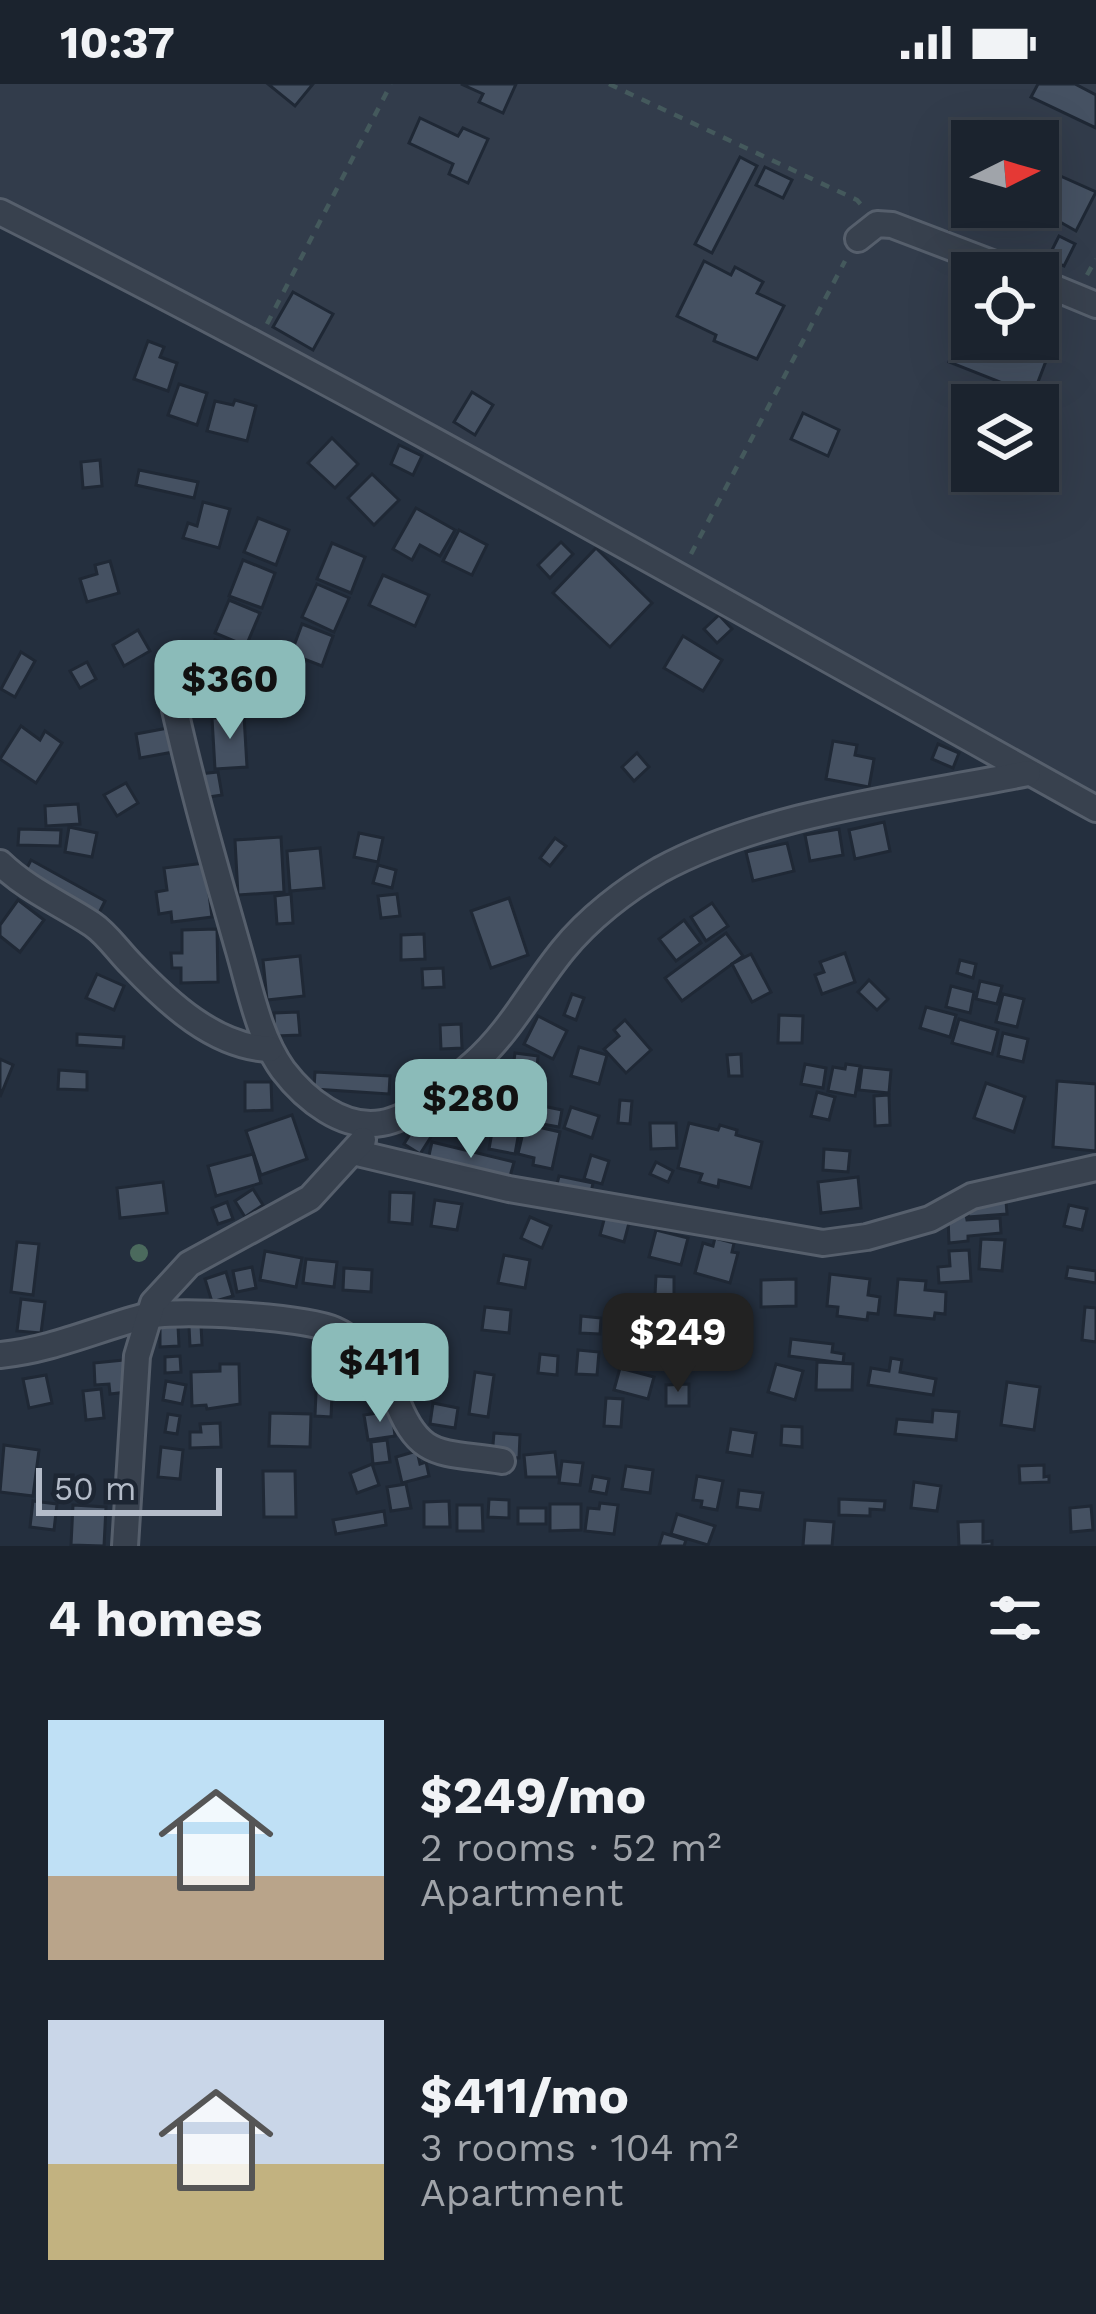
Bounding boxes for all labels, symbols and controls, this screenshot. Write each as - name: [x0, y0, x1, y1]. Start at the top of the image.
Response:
- text: 10:37: [60, 16, 175, 69]
- north arrow: [951, 120, 1059, 228]
- map controls: [951, 120, 1059, 492]
- button: locate: [951, 252, 1059, 360]
- button: layers: [951, 384, 1059, 492]
- pin: $360: [159, 640, 301, 742]
- text: $360: [181, 656, 279, 701]
- pin: $280: [400, 1059, 542, 1161]
- text: $280: [422, 1075, 520, 1120]
- pin: $249: [607, 1293, 749, 1395]
- text: $249: [630, 1309, 727, 1354]
- pin: $411: [309, 1323, 451, 1425]
- text: $411: [339, 1339, 421, 1384]
- scale bar: [36, 1462, 222, 1515]
- text: 50 m: [54, 1469, 136, 1508]
- icon: filters: [982, 1585, 1048, 1651]
- text: 4 homes: [48, 1589, 262, 1648]
- text: $249/mo: [420, 1766, 646, 1825]
- icon: home: [144, 1768, 288, 1912]
- text: 2 rooms · 52 m²: [420, 1825, 721, 1870]
- text: Apartment: [420, 1870, 623, 1915]
- text: $411/mo: [420, 2066, 629, 2125]
- icon: home: [144, 2068, 288, 2212]
- text: 3 rooms · 104 m²: [420, 2125, 738, 2170]
- text: Apartment: [420, 2170, 623, 2215]

